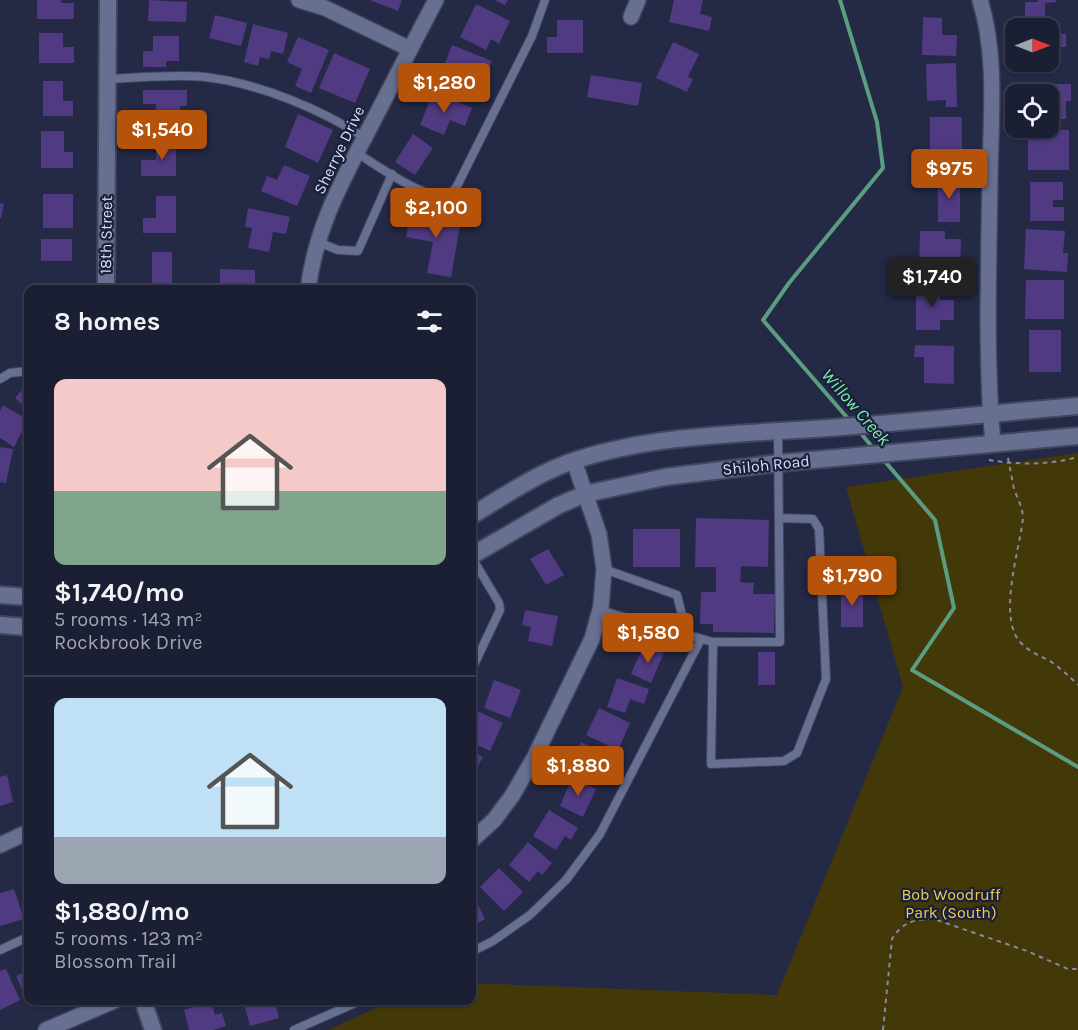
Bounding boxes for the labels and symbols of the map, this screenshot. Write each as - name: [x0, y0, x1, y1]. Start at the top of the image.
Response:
- north arrow: [1005, 18, 1059, 72]
- pin: $1,280: [395, 63, 493, 114]
- street label: Sherrye Drive: [309, 103, 369, 197]
- pin: $1,540: [113, 110, 211, 161]
- pin: $975: [913, 149, 985, 200]
- pin: $2,100: [387, 188, 485, 239]
- street label: 18th Street: [96, 196, 116, 274]
- pin: $1,740: [883, 257, 981, 308]
- water label: Willow Creek: [817, 364, 896, 451]
- street label: Shiloh Road: [721, 451, 811, 479]
- pin: $1,790: [803, 556, 901, 607]
- pin: $1,580: [599, 613, 697, 664]
- pin: $1,880: [529, 746, 627, 797]
- park label: Bob Woodruff Park (South): [901, 885, 1001, 922]

